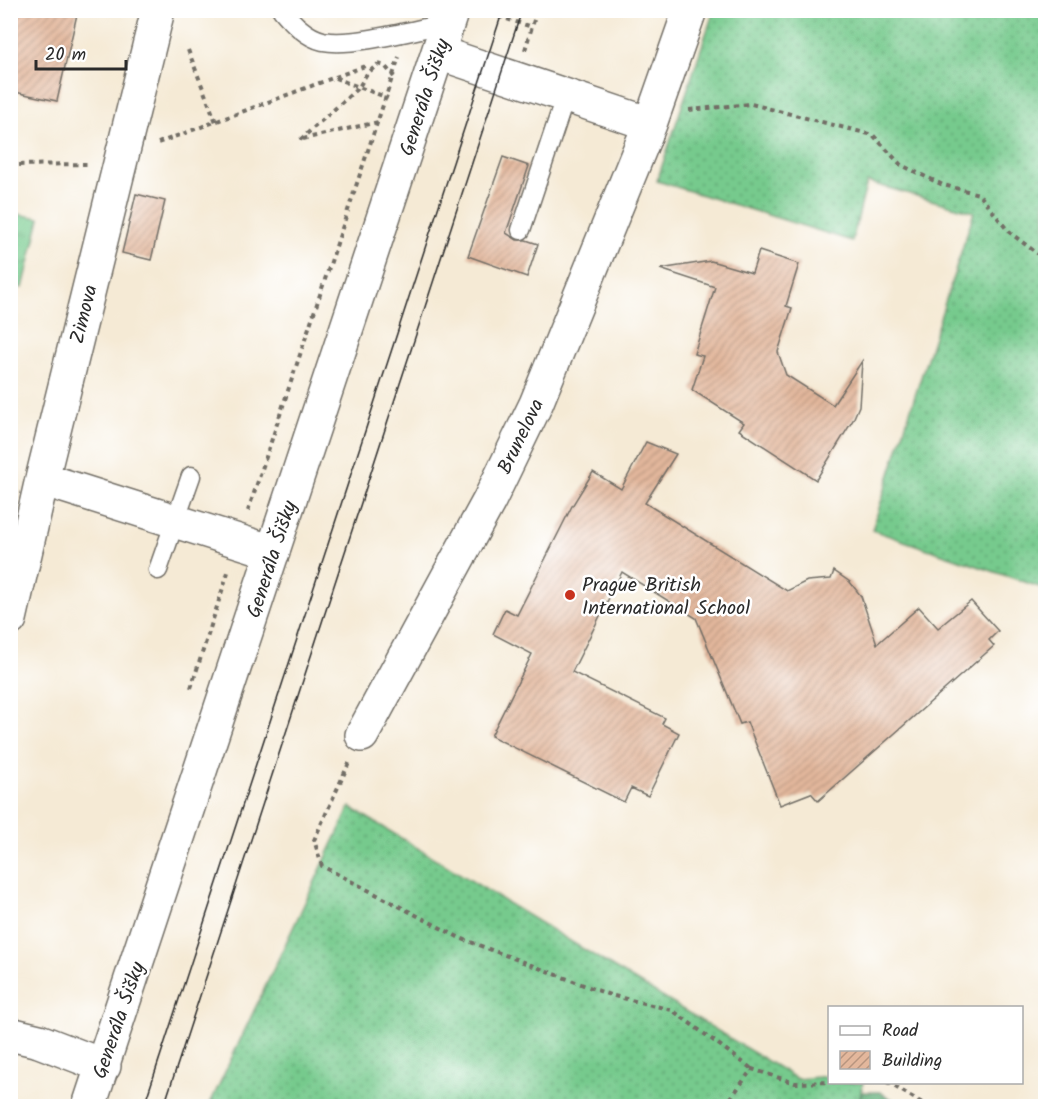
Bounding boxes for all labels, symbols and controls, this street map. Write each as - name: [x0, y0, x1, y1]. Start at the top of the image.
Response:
- scale bar: [36, 33, 126, 71]
- street label: Generála Šišky: [392, 34, 460, 160]
- text: 20 m: [45, 41, 86, 70]
- street label: Zimova: [62, 282, 108, 347]
- street label: Brunelova: [490, 394, 554, 480]
- street label: Generála Šišky: [239, 496, 307, 622]
- place label: Prague British International School: [582, 570, 750, 625]
- marker: Prague British International School: [563, 588, 577, 602]
- street label: Generála Šišky: [85, 957, 155, 1083]
- legend: [828, 1006, 1023, 1084]
- text: Road: [882, 1017, 919, 1046]
- text: Building: [882, 1047, 942, 1076]

